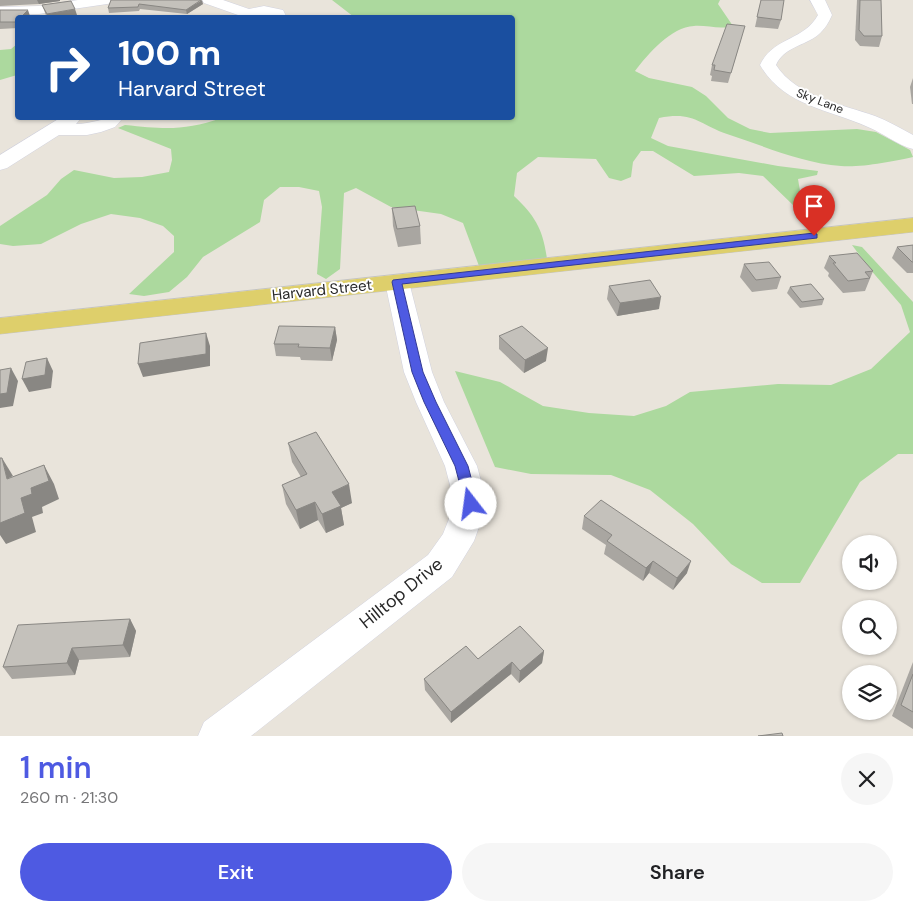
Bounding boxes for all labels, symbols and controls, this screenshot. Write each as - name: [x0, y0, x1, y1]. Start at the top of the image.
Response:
- text: 100 m: [118, 30, 221, 76]
- icon: right: [35, 35, 100, 100]
- text: Harvard Street: [118, 74, 266, 103]
- street label: Sky Lane: [794, 85, 846, 117]
- pin: [793, 185, 835, 236]
- icon: arrive: [800, 192, 828, 220]
- street label: Harvard Street: [271, 275, 373, 305]
- position arrow: [444, 477, 496, 529]
- map controls: [842, 535, 897, 720]
- button: sound: [842, 535, 897, 590]
- street label: Hilltop Drive: [354, 552, 448, 634]
- button: search: [842, 600, 897, 655]
- button: layers: [842, 665, 897, 720]
- text: 1 min: [20, 748, 92, 787]
- button: close: [841, 753, 893, 805]
- text: 260 m · 21:30: [20, 787, 118, 808]
- button: Exit: [20, 843, 452, 901]
- button: Share: [462, 843, 893, 901]

